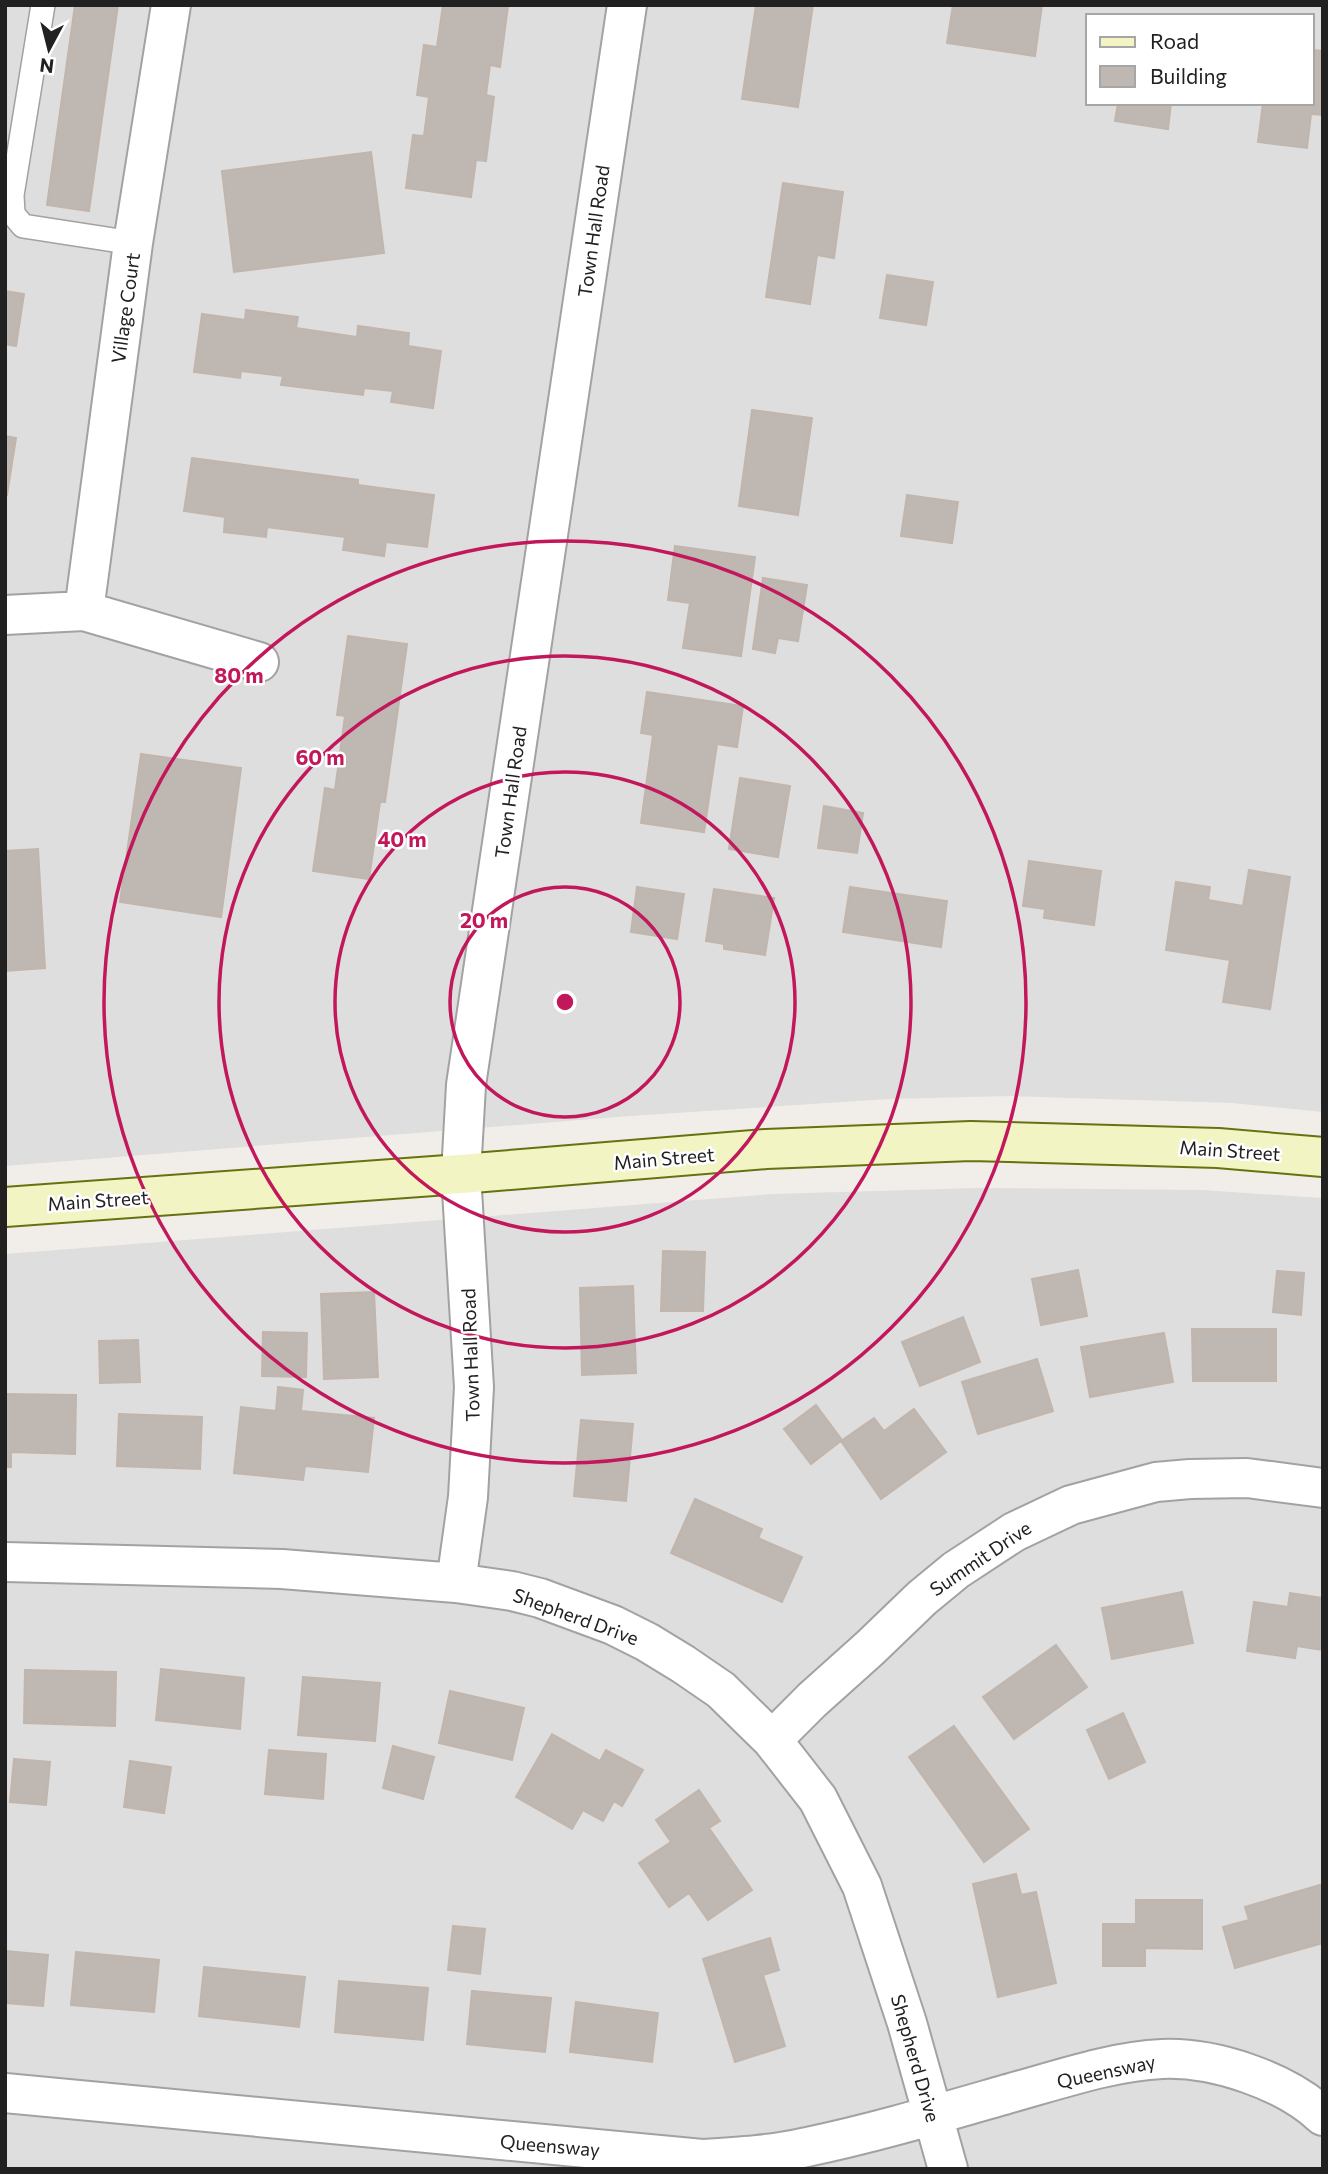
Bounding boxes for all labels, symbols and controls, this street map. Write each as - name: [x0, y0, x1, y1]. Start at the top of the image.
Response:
- north arrow: [14, 14, 84, 84]
- legend: [1086, 14, 1314, 105]
- text: Road: [1150, 28, 1199, 53]
- text: N: [38, 54, 55, 79]
- text: Building: [1150, 63, 1227, 88]
- street label: Town Hall Road: [572, 163, 614, 299]
- street label: Village Court: [106, 251, 144, 365]
- text: 80 m: [214, 662, 264, 687]
- street label: Town Hall Road: [489, 724, 531, 860]
- text: 60 m: [295, 744, 345, 769]
- text: 40 m: [377, 826, 427, 851]
- text: 20 m: [460, 907, 508, 932]
- centre of rings: [553, 990, 577, 1014]
- street label: Main Street: [1179, 1135, 1281, 1165]
- street label: Main Street: [613, 1142, 716, 1174]
- street label: Main Street: [47, 1185, 149, 1215]
- street label: Town Hall Road: [456, 1288, 484, 1422]
- street label: Summit Drive: [925, 1516, 1035, 1600]
- street label: Shepherd Drive: [510, 1583, 642, 1649]
- street label: Shepherd Drive: [887, 1991, 945, 2125]
- street label: Queensway: [1055, 2049, 1158, 2093]
- street label: Queensway: [499, 2129, 601, 2161]

